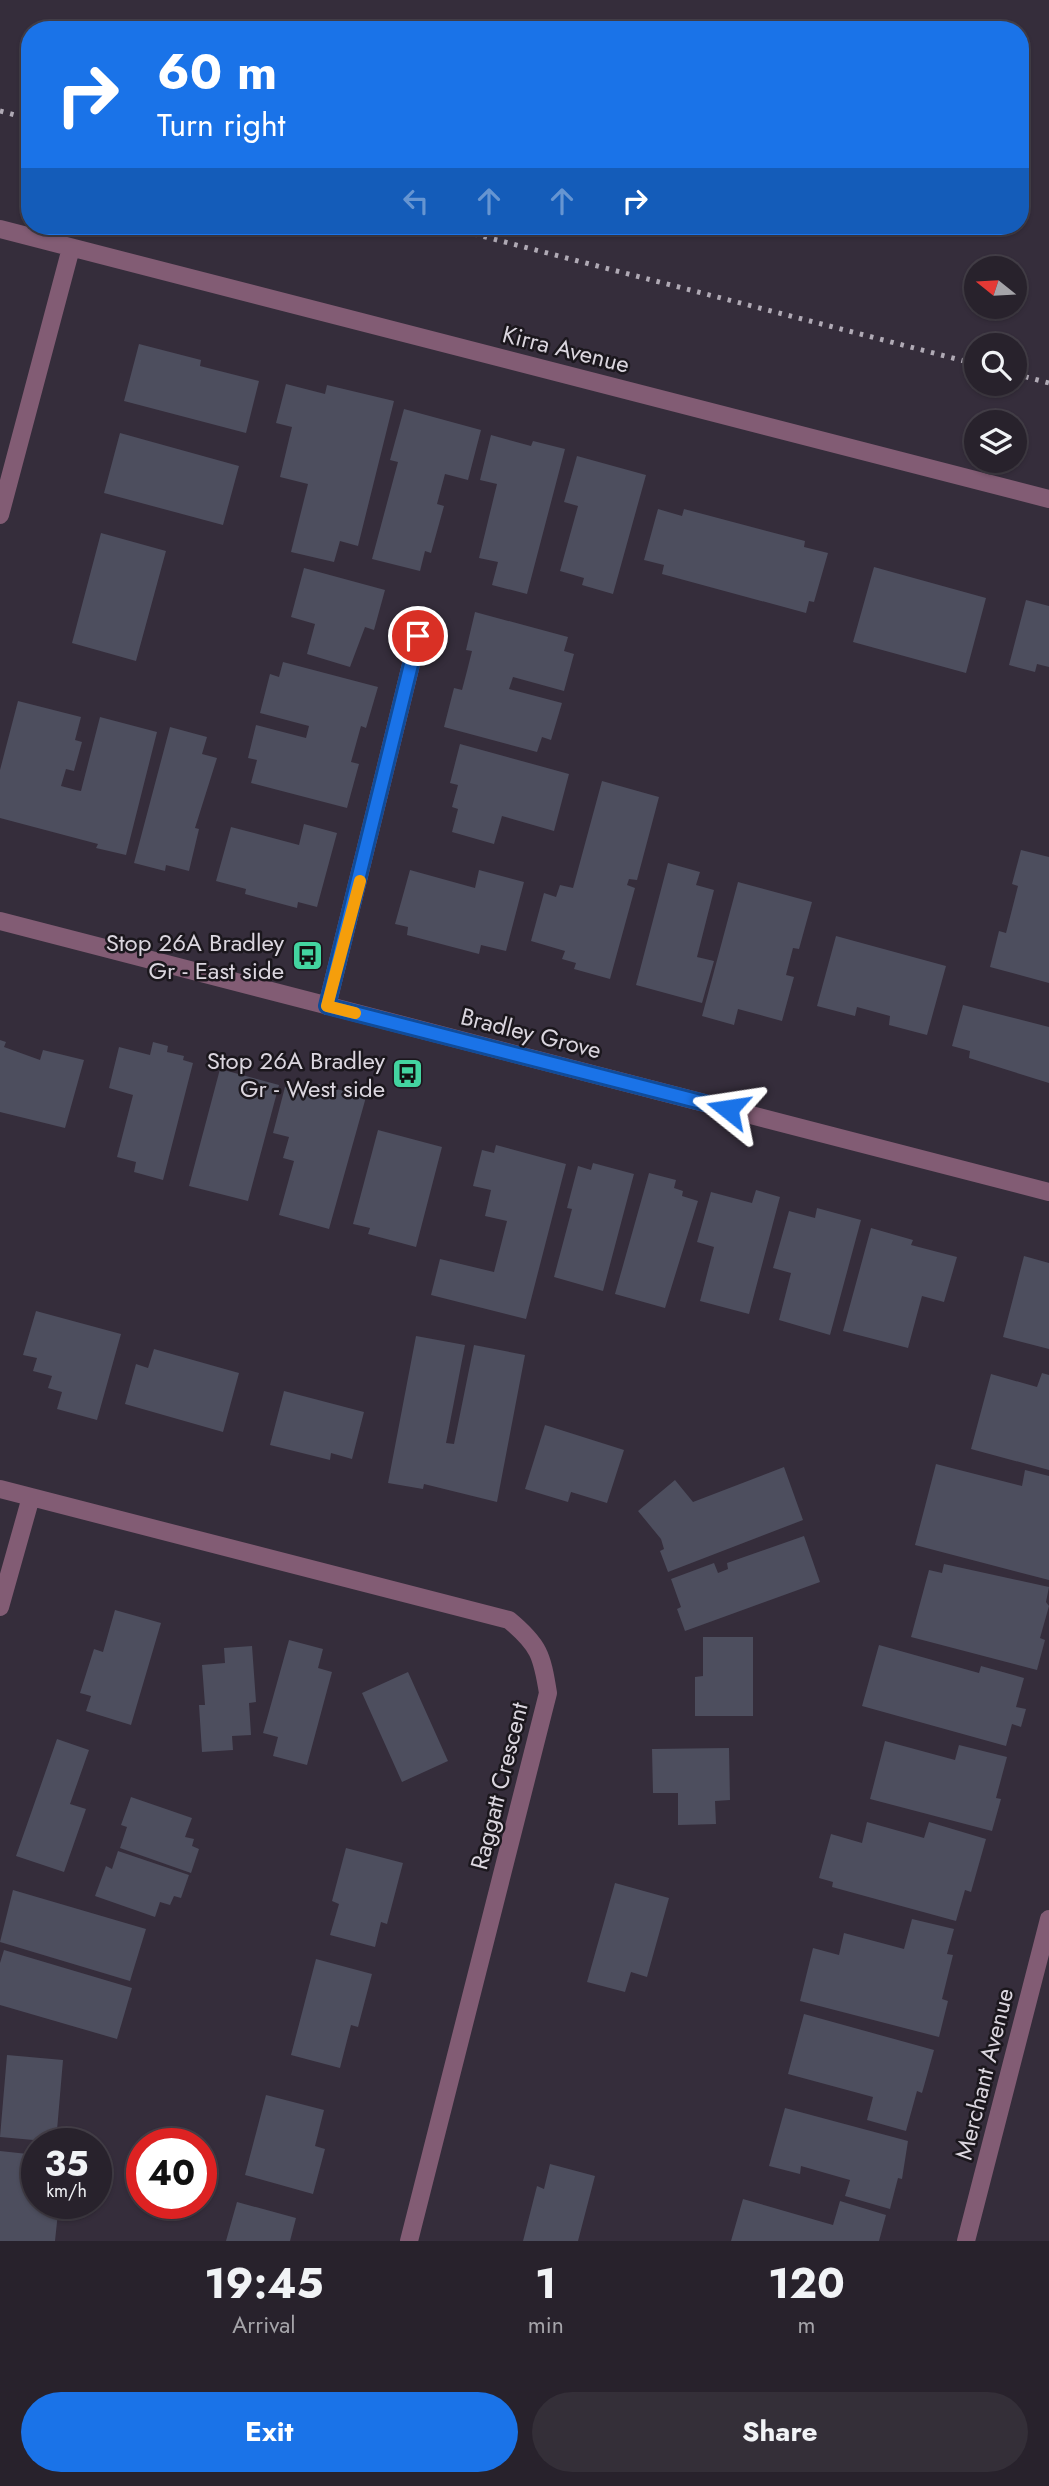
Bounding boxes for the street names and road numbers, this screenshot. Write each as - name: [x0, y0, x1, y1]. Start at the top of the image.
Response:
- street label: Kirra Avenue: [499, 316, 633, 382]
- street label: Bradley Grove: [457, 999, 605, 1067]
- street label: Raggatt Crescent: [461, 1699, 537, 1873]
- street label: Merchant Avenue: [946, 1985, 1022, 2163]

